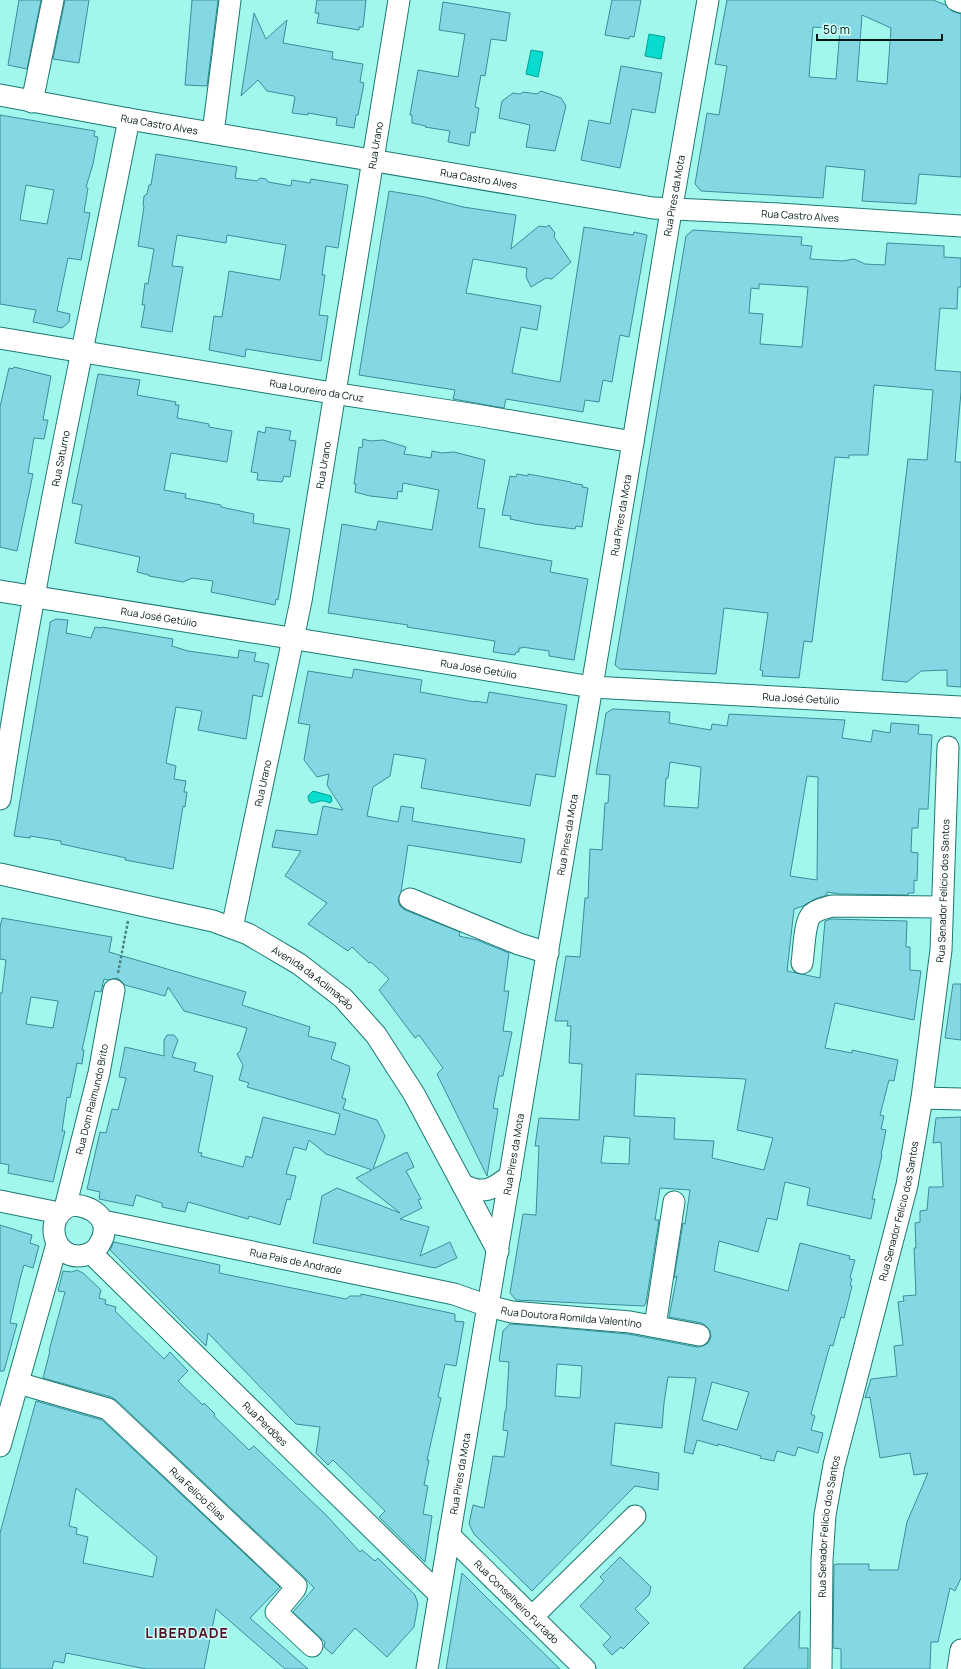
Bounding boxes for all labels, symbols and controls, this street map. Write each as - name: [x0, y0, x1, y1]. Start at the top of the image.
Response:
- scale bar: [817, 16, 942, 42]
- text: 50 m: [823, 21, 850, 38]
- street label: Rua Castro Alves: [120, 111, 199, 138]
- street label: Rua Urano: [365, 120, 386, 170]
- street label: Rua Pires da Mota: [660, 154, 688, 237]
- street label: Rua Castro Alves: [439, 165, 518, 192]
- street label: Rua Castro Alves: [761, 206, 839, 225]
- street label: Rua Loureiro da Cruz: [268, 376, 365, 405]
- street label: Rua Saturno: [48, 429, 73, 488]
- street label: Rua Urano: [312, 440, 334, 490]
- street label: Rua Pires da Mota: [607, 473, 634, 557]
- street label: Rua José Getúlio: [120, 604, 198, 630]
- street label: Rua José Getúlio: [440, 656, 518, 682]
- street label: Rua José Getúlio: [762, 689, 840, 707]
- street label: Rua Urano: [251, 758, 274, 808]
- street label: Rua Pires da Mota: [553, 793, 581, 876]
- street label: Rua Senador Felício dos Santos: [932, 819, 953, 963]
- street label: Avenida da Aclimação: [269, 943, 357, 1013]
- street label: Rua Dom Raimundo Brito: [72, 1043, 111, 1156]
- street label: Rua Pires da Mota: [500, 1112, 527, 1196]
- street label: Rua Senador Felício dos Santos: [875, 1140, 921, 1283]
- street label: Rua Pais de Andrade: [249, 1245, 343, 1278]
- street label: Rua Doutora Romilda Valentino: [500, 1303, 643, 1331]
- street label: Rua Perdões: [240, 1398, 291, 1449]
- street label: Rua Pires da Mota: [446, 1432, 474, 1515]
- street label: Rua Senador Felício dos Santos: [815, 1454, 843, 1598]
- street label: Rua Felício Elias: [167, 1464, 229, 1523]
- street label: Rua Conselheiro Furtado: [471, 1557, 562, 1647]
- district label: LIBERDADE: [145, 1623, 229, 1642]

